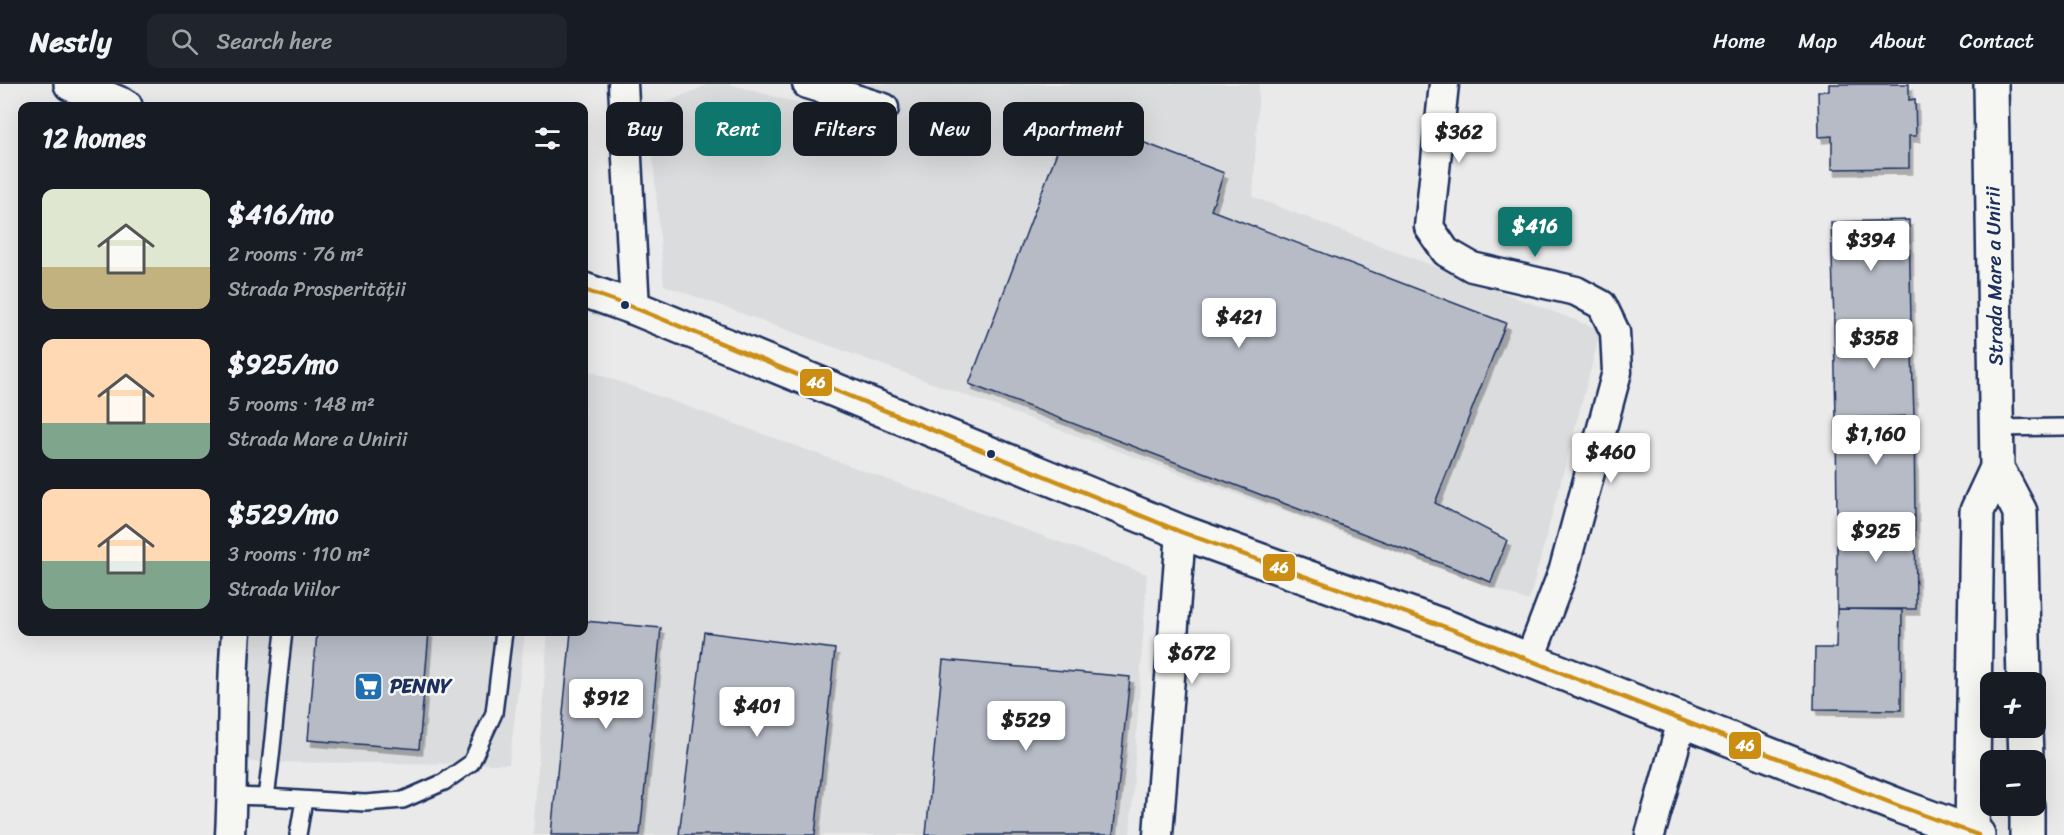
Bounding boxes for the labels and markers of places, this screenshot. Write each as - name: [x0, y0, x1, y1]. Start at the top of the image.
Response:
- pin: $362: [1423, 113, 1495, 164]
- pin: $416: [1499, 207, 1571, 258]
- pin: $394: [1835, 221, 1907, 272]
- pin: $421: [1203, 298, 1275, 349]
- unlabelled marker: [619, 299, 631, 311]
- pin: $358: [1838, 319, 1910, 370]
- pin: $1,160: [1827, 415, 1925, 466]
- pin: $460: [1575, 433, 1647, 484]
- unlabelled marker: [985, 448, 997, 460]
- pin: $925: [1840, 512, 1912, 563]
- pin: $672: [1156, 634, 1228, 685]
- place label: PENNY: [390, 669, 453, 704]
- supermarket icon: PENNY: [353, 670, 385, 702]
- pin: $912: [570, 679, 642, 730]
- pin: $401: [721, 687, 793, 738]
- pin: $529: [990, 701, 1062, 752]

